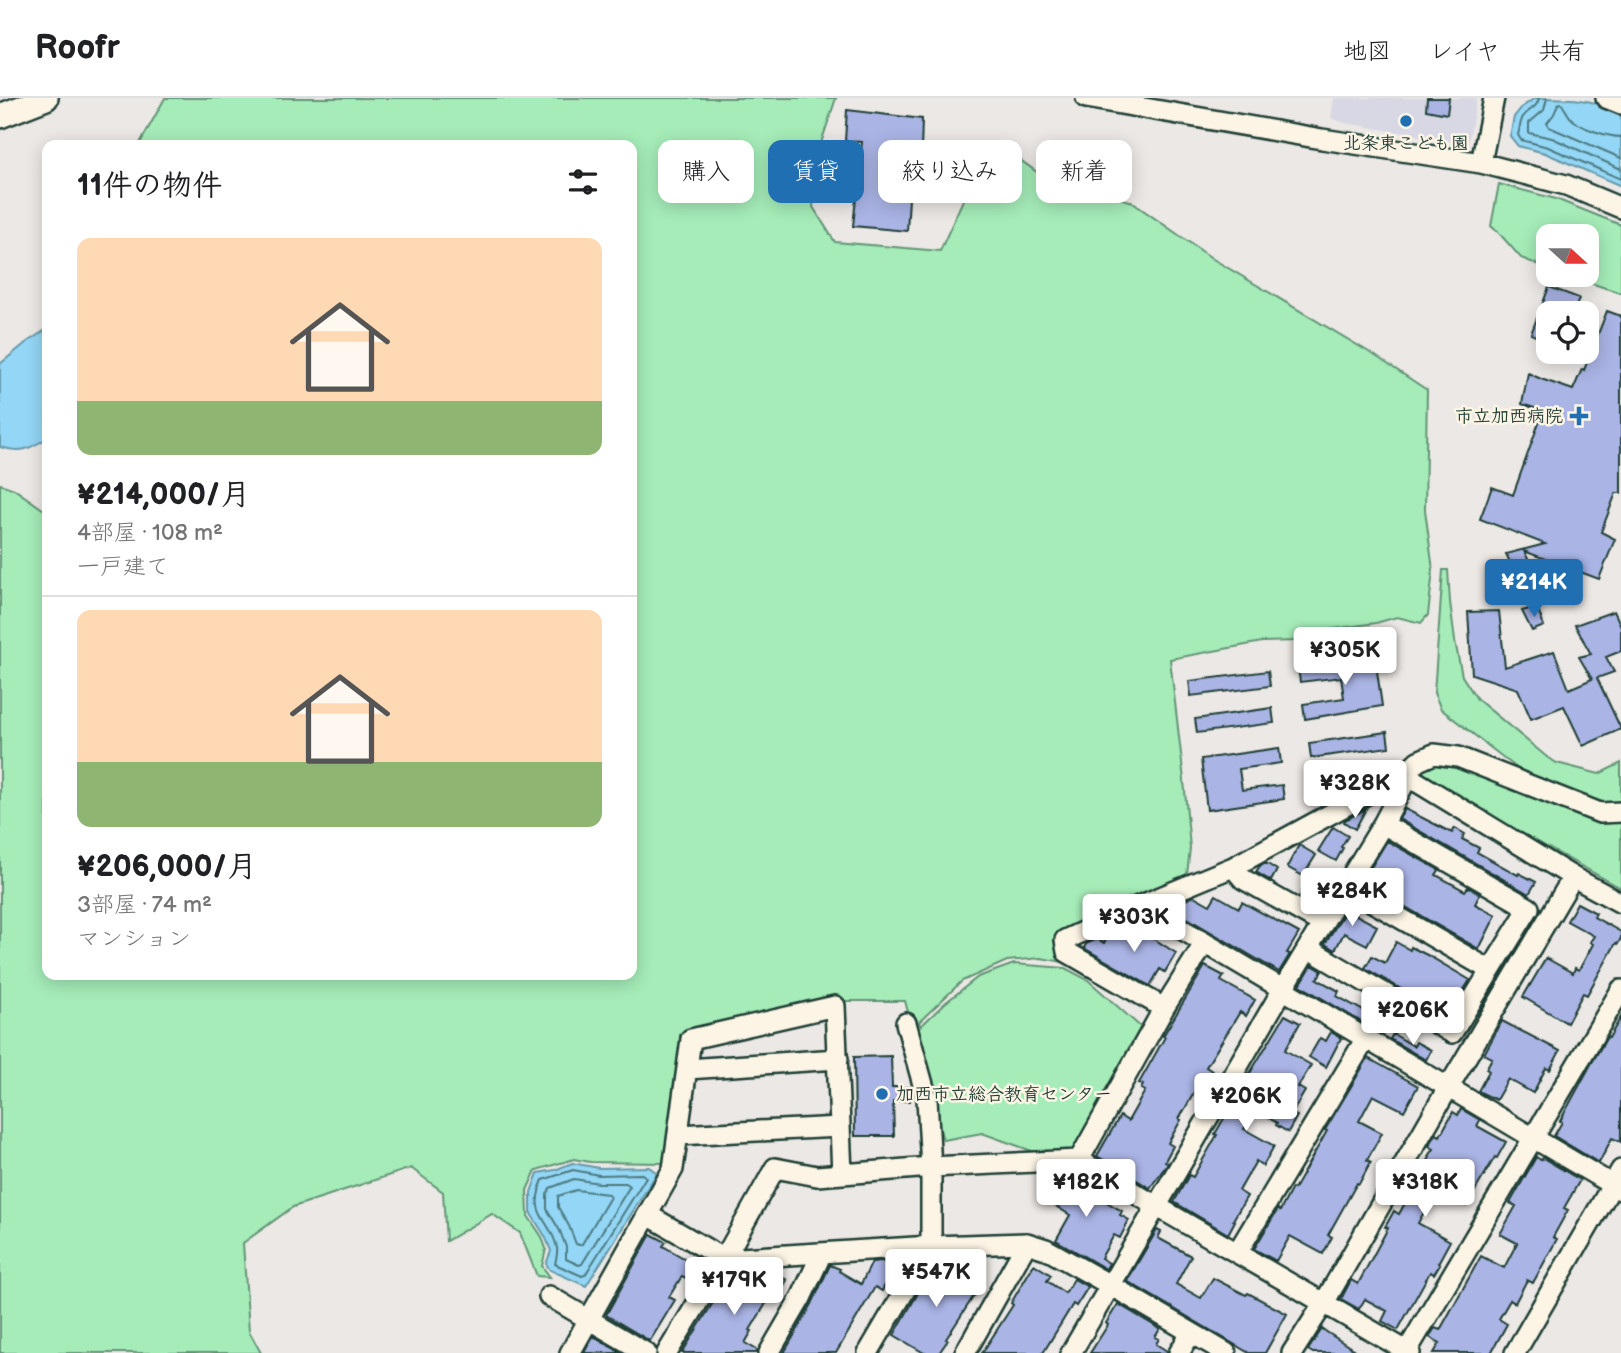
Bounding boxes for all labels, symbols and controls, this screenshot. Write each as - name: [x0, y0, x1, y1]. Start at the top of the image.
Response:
- text: Roofr: [35, 28, 120, 68]
- text: 地図: [1343, 37, 1391, 66]
- text: レイヤ: [1429, 37, 1500, 66]
- text: 共有: [1538, 37, 1586, 66]
- marker: 北条東こども園: [1398, 113, 1414, 129]
- place label: 北条東こども園: [1343, 133, 1469, 154]
- chip: 購入: [658, 140, 754, 203]
- chip: 賃貸: [768, 140, 864, 203]
- chip: 絞り込み: [878, 140, 1022, 203]
- chip: 新着: [1036, 140, 1132, 203]
- icon: filters: [564, 163, 602, 201]
- text: 11件の物件: [77, 168, 222, 204]
- north arrow: [1536, 224, 1600, 287]
- map controls: [1536, 224, 1599, 364]
- icon: home: [277, 284, 403, 410]
- button: locate: [1536, 301, 1599, 364]
- place label: 市立加西病院: [1455, 406, 1563, 427]
- marker: 市立加西病院: [1569, 406, 1589, 426]
- text: ¥214,000/月: [77, 477, 250, 513]
- text: 4部屋 · 108 m²: [77, 519, 223, 547]
- text: 一戸建て: [77, 553, 169, 581]
- pin: ¥214K: [1485, 560, 1583, 619]
- text: ¥214K: [1501, 568, 1567, 596]
- pin: ¥305K: [1296, 628, 1394, 687]
- text: ¥305K: [1310, 636, 1380, 664]
- icon: home: [277, 656, 403, 782]
- pin: ¥328K: [1306, 760, 1404, 820]
- text: ¥328K: [1320, 769, 1390, 797]
- text: ¥206,000/月: [77, 849, 257, 885]
- pin: ¥284K: [1303, 868, 1401, 928]
- text: ¥284K: [1317, 877, 1387, 905]
- text: 3部屋 · 74 m²: [77, 891, 212, 919]
- pin: ¥303K: [1085, 894, 1183, 954]
- text: ¥303K: [1099, 903, 1169, 931]
- text: マンション: [77, 925, 191, 953]
- pin: ¥206K: [1364, 988, 1462, 1047]
- text: ¥206K: [1377, 996, 1449, 1024]
- pin: ¥206K: [1197, 1074, 1295, 1133]
- text: ¥206K: [1210, 1082, 1282, 1110]
- place label: 加西市立総合教育センター: [896, 1084, 1112, 1105]
- marker: 加西市立総合教育センター: [874, 1086, 890, 1102]
- pin: ¥182K: [1037, 1160, 1135, 1219]
- pin: ¥318K: [1376, 1160, 1474, 1219]
- text: ¥182K: [1052, 1168, 1120, 1196]
- text: ¥318K: [1392, 1168, 1458, 1196]
- pin: ¥547K: [887, 1250, 985, 1309]
- pin: ¥179K: [685, 1258, 783, 1317]
- text: ¥547K: [901, 1258, 971, 1286]
- text: ¥179K: [701, 1266, 767, 1294]

